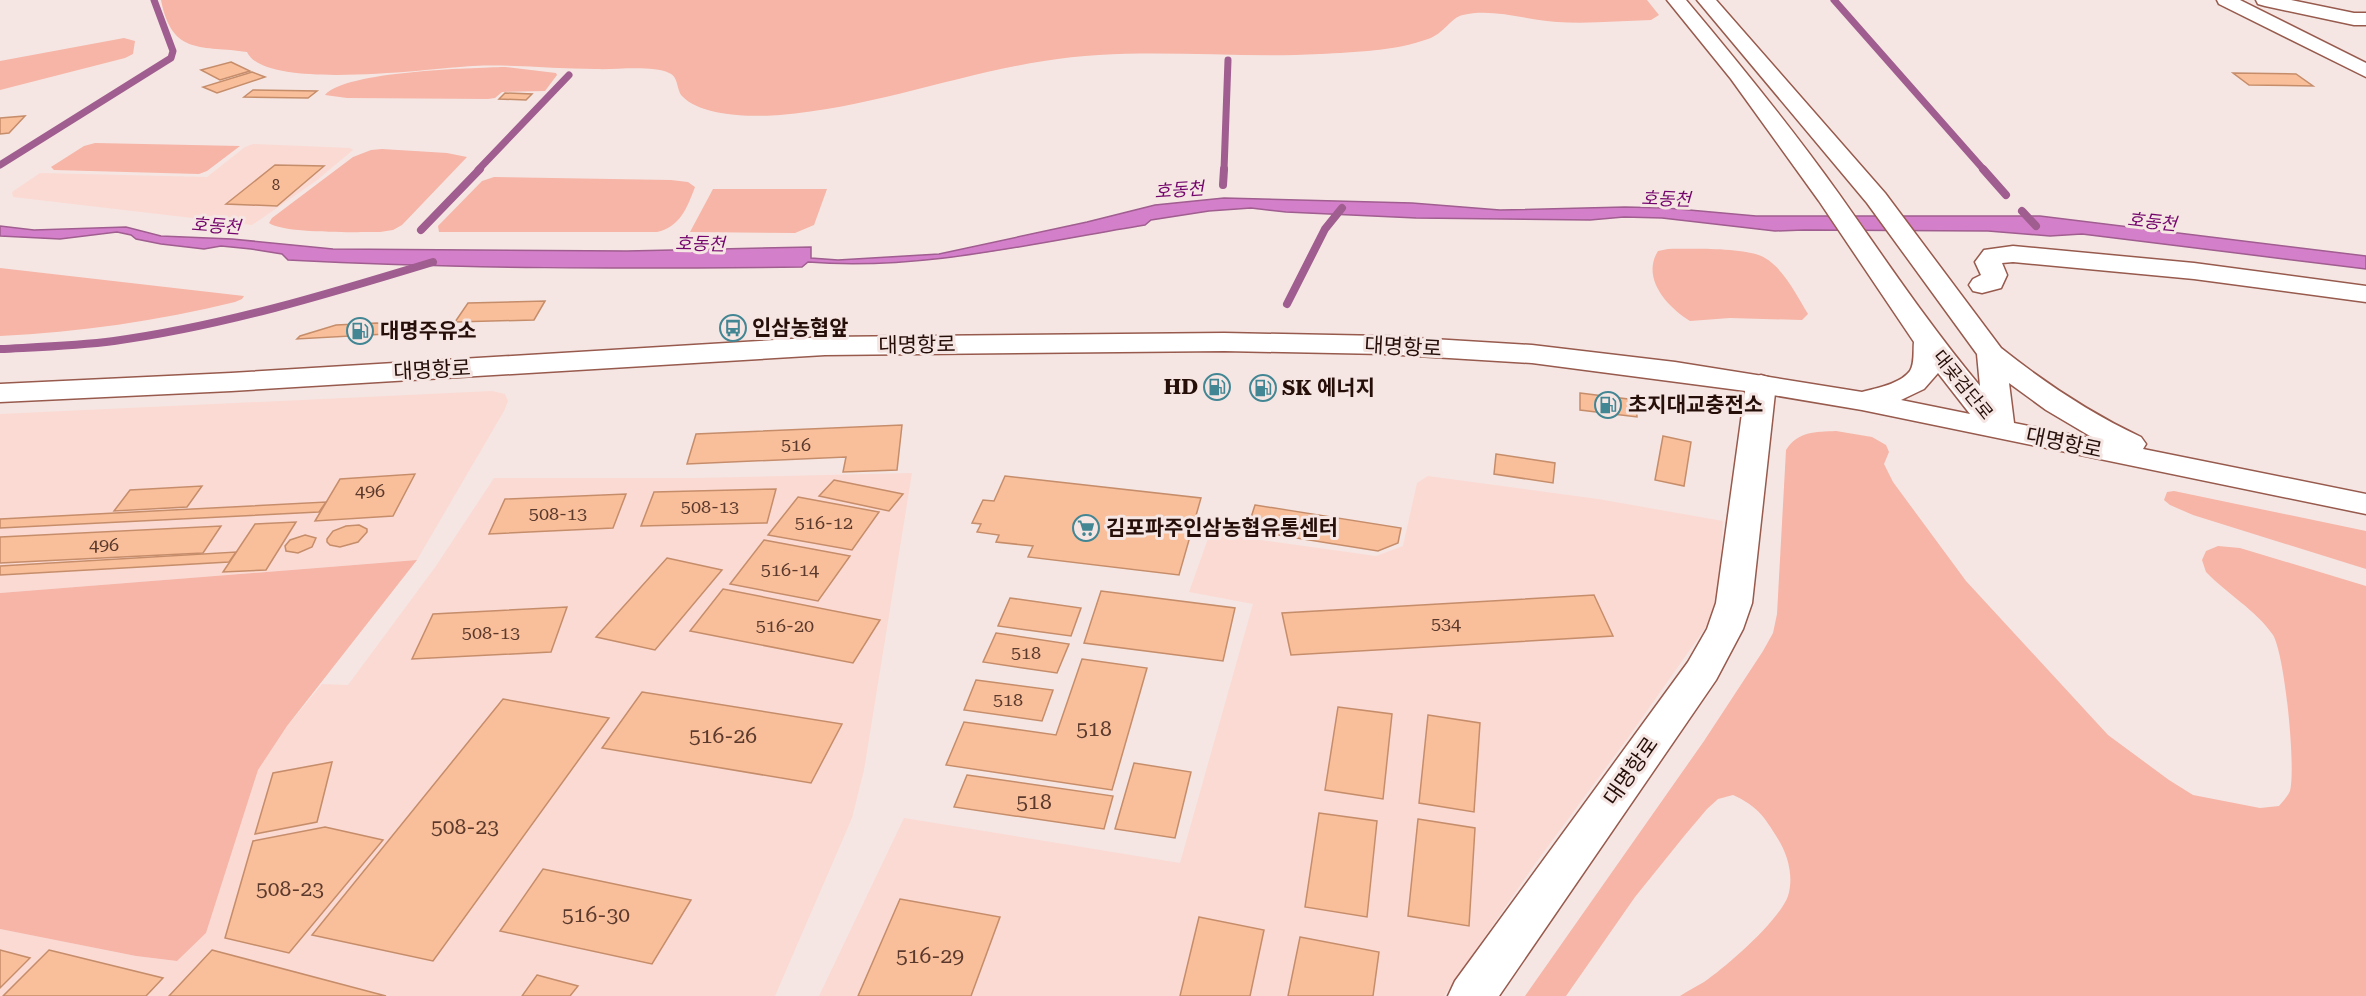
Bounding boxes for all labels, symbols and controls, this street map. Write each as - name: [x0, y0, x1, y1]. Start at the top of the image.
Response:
- house number: 8: [272, 176, 280, 194]
- water label: 호동천: [1153, 177, 1207, 202]
- water label: 호동천: [1641, 187, 1694, 210]
- water label: 호동천: [2126, 208, 2180, 235]
- water label: 호동천: [191, 213, 244, 238]
- water label: 호동천: [675, 233, 727, 254]
- bus stop icon: 인삼농협앞: [718, 313, 748, 343]
- fuel station icon: 대명주유소: [345, 316, 375, 346]
- place label: 인삼농협앞: [752, 316, 849, 340]
- place label: 대명주유소: [380, 319, 477, 343]
- street label: 대명항로: [878, 332, 956, 358]
- street label: 대명항로: [1364, 333, 1442, 361]
- street label: 대곶검단로: [1929, 346, 1998, 423]
- street label: 대명항로: [393, 356, 471, 384]
- fuel station icon: HD: [1202, 372, 1232, 402]
- fuel station icon: SK 에너지: [1248, 373, 1278, 403]
- place label: HD: [1164, 375, 1198, 399]
- place label: SK 에너지: [1282, 376, 1375, 400]
- fuel station icon: 초지대교충전소: [1593, 390, 1623, 420]
- place label: 초지대교충전소: [1628, 393, 1763, 417]
- street label: 대명항로: [2024, 423, 2104, 463]
- house number: 516: [781, 434, 811, 455]
- house number: 496: [355, 480, 385, 501]
- house number: 508-13: [681, 496, 739, 517]
- house number: 508-13: [529, 503, 587, 524]
- house number: 516-12: [795, 512, 853, 533]
- supermarket icon: 김포파주인삼농협유통센터: [1071, 513, 1101, 543]
- place label: 김포파주인삼농협유통센터: [1106, 516, 1338, 540]
- house number: 496: [89, 534, 119, 555]
- house number: 516-14: [761, 559, 819, 580]
- house number: 534: [1431, 613, 1461, 634]
- house number: 516-20: [756, 615, 814, 636]
- house number: 508-13: [462, 622, 520, 643]
- house number: 518: [1011, 642, 1041, 663]
- house number: 518: [993, 689, 1023, 710]
- house number: 518: [1076, 717, 1112, 741]
- house number: 516-26: [689, 724, 757, 748]
- street label: 대명항로: [1599, 732, 1663, 810]
- house number: 518: [1016, 790, 1052, 814]
- house number: 508-23: [431, 815, 499, 839]
- house number: 508-23: [256, 877, 324, 901]
- house number: 516-30: [562, 903, 630, 927]
- house number: 516-29: [896, 944, 964, 968]

